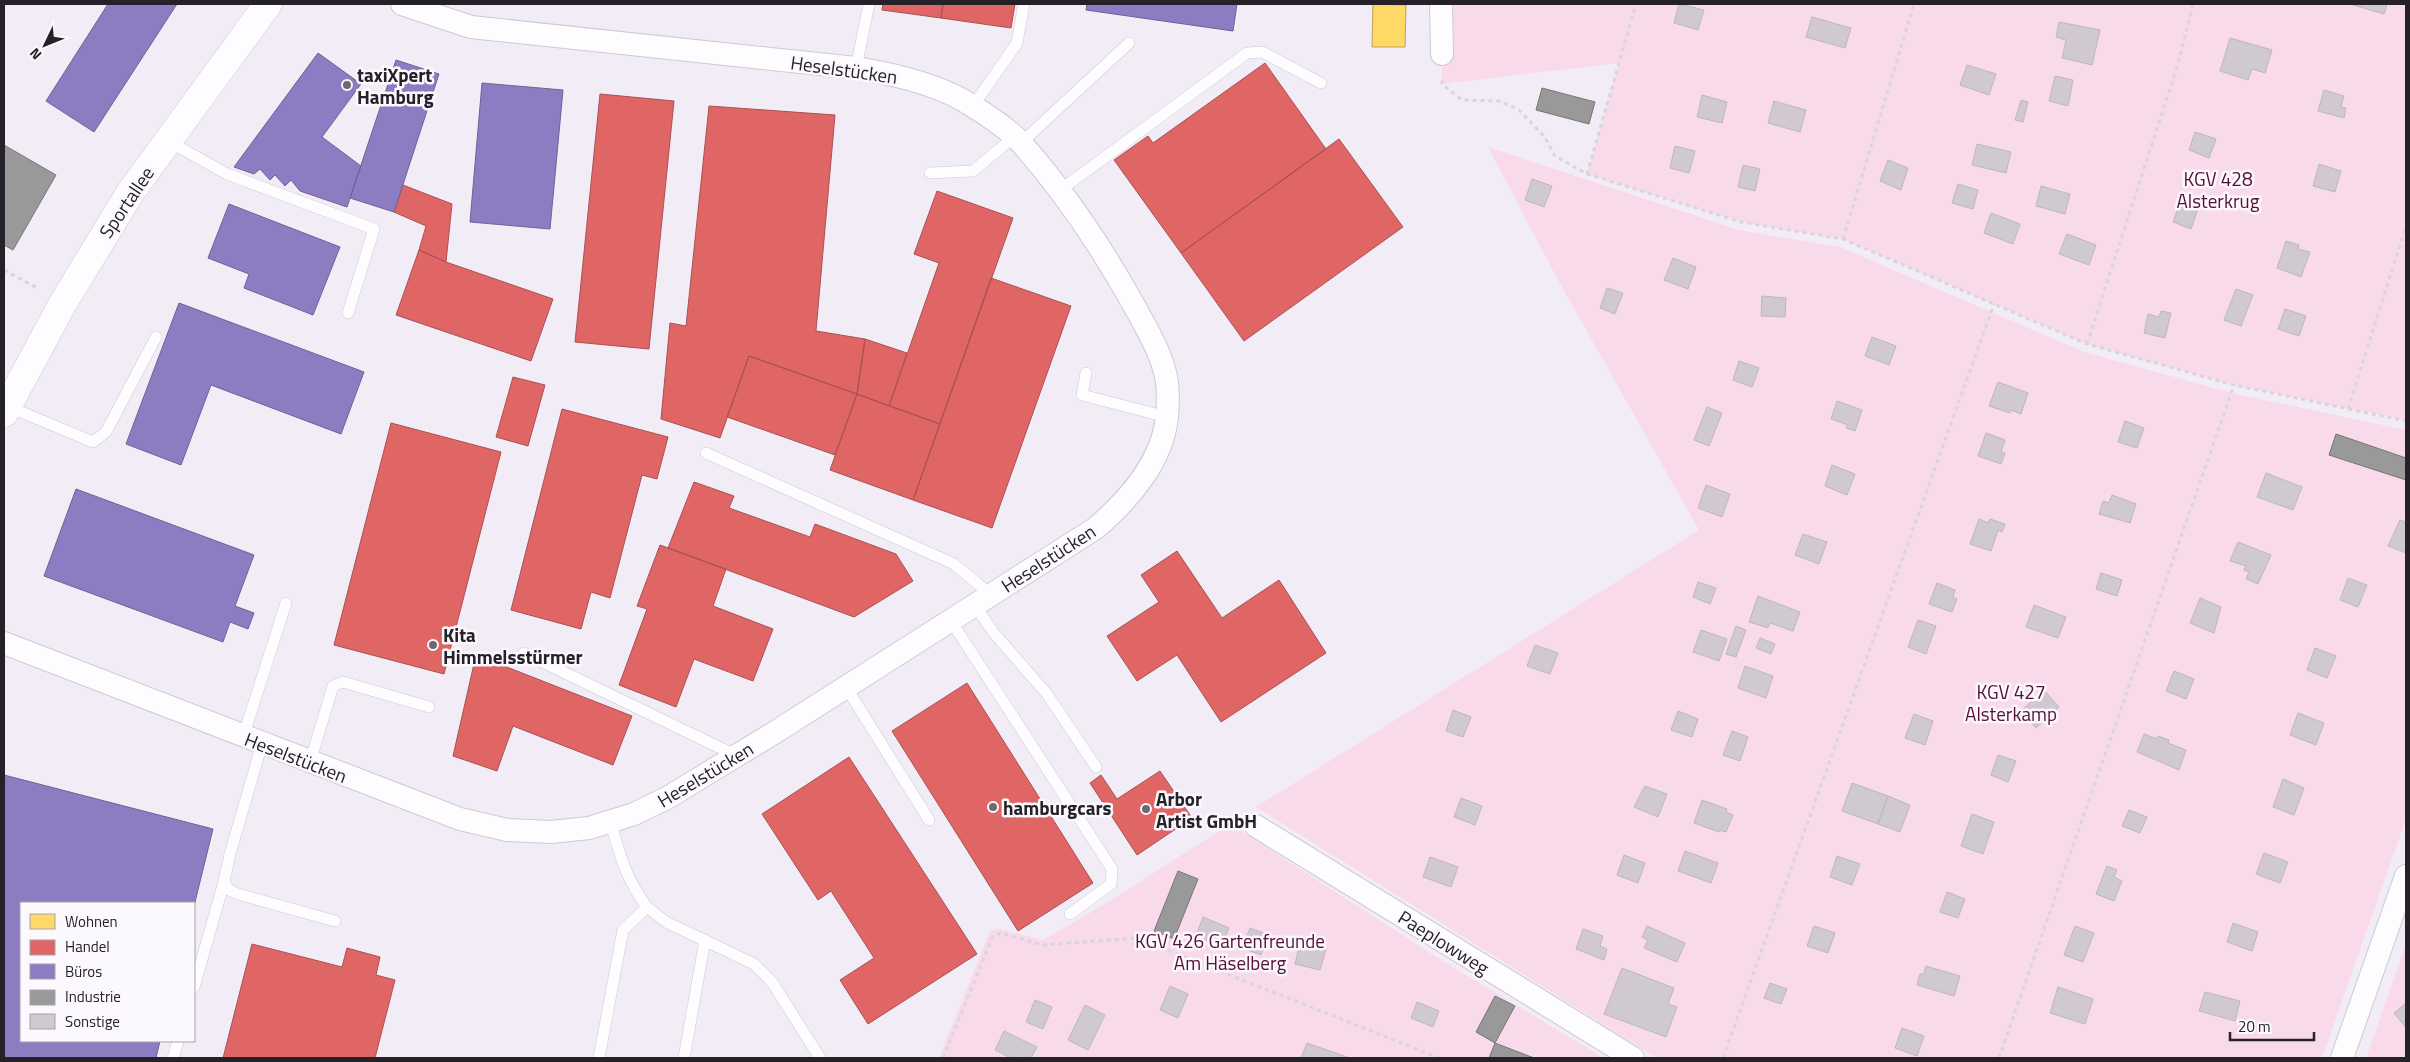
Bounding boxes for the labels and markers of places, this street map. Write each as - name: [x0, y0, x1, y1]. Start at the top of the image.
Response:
- place label: taxiXpert Hamburg: [357, 60, 434, 111]
- marker: taxiXpert Hamburg: [341, 79, 353, 91]
- place label: Kita Himmelsstürmer: [443, 620, 583, 671]
- marker: Kita Himmelsstürmer: [427, 639, 439, 651]
- place label: Arbor Artist GmbH: [1156, 784, 1257, 835]
- place label: hamburgcars: [1003, 793, 1111, 822]
- marker: hamburgcars: [987, 801, 999, 813]
- marker: Arbor Artist GmbH: [1140, 803, 1152, 815]

